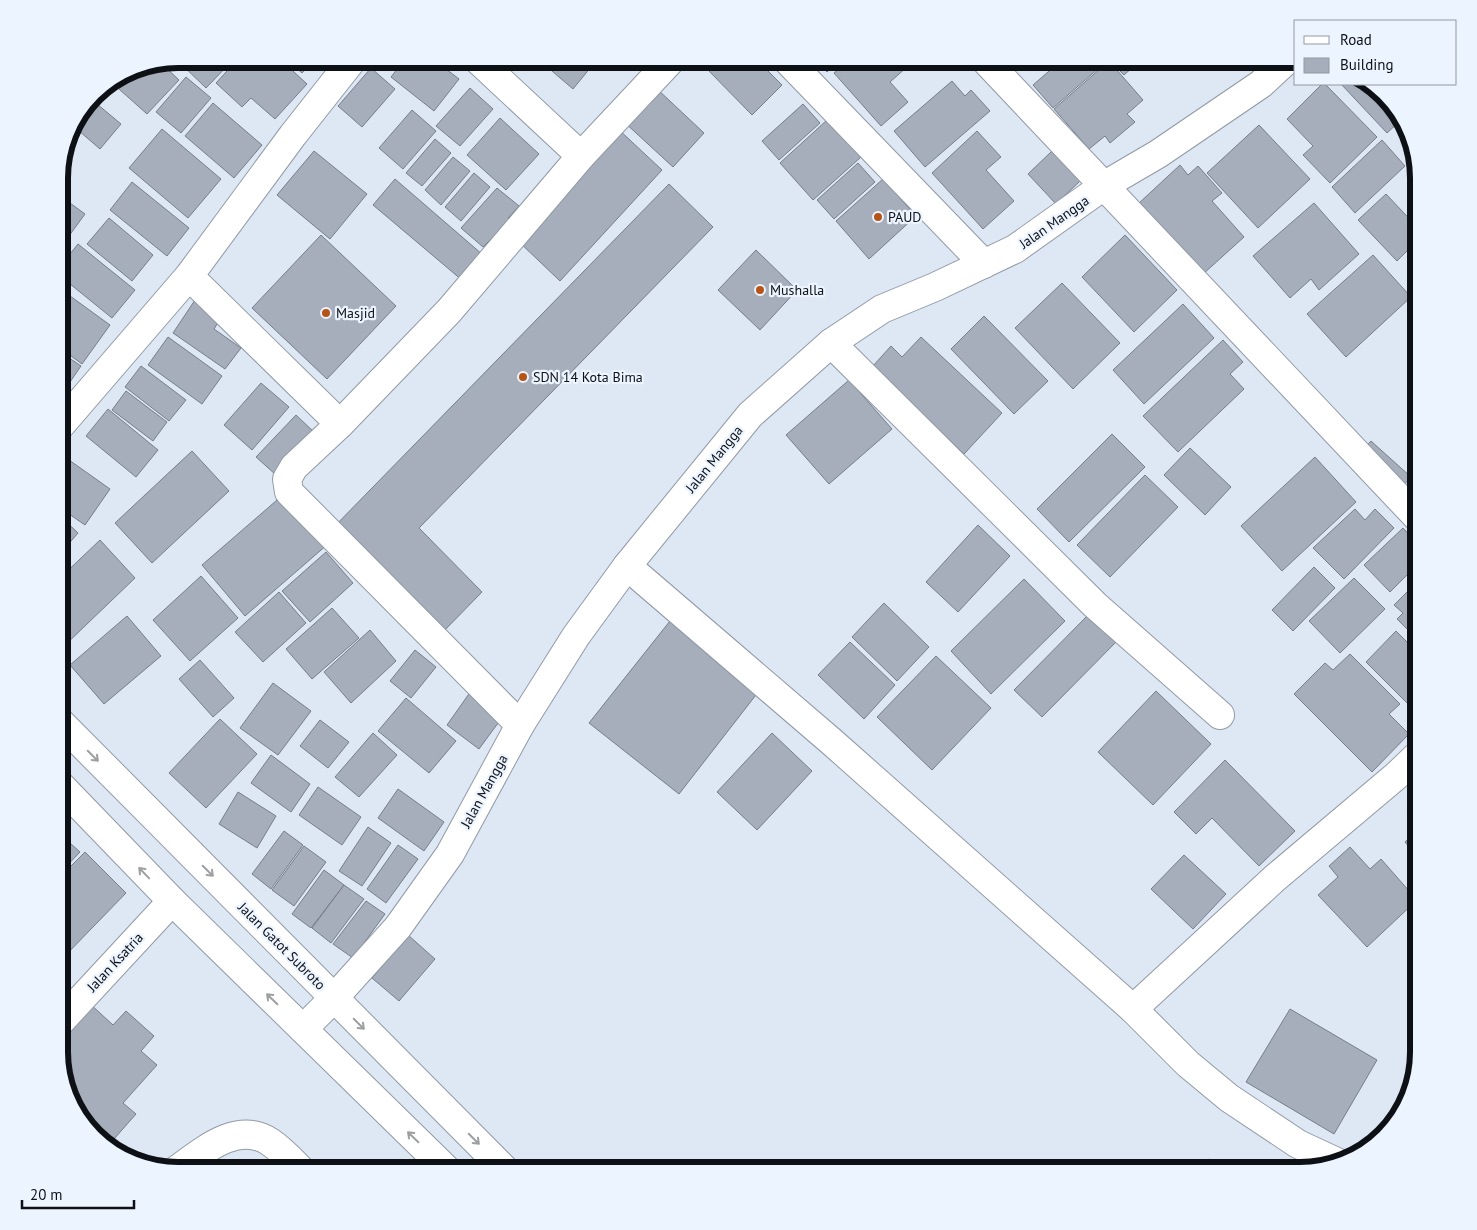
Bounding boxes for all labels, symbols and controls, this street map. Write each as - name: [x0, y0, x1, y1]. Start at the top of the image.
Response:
- legend: [1294, 20, 1457, 85]
- text: Road: [1340, 30, 1372, 49]
- text: Building: [1340, 55, 1394, 74]
- street label: Jalan Mangga: [1015, 191, 1092, 253]
- place label: PAUD: [888, 208, 921, 226]
- marker: PAUD: [872, 211, 884, 223]
- place label: Mushalla: [770, 281, 824, 299]
- marker: Mushalla: [754, 284, 766, 296]
- place label: Masjid: [336, 304, 375, 322]
- marker: Masjid: [320, 307, 332, 319]
- place label: SDN 14 Kota Bima: [533, 368, 643, 386]
- marker: SDN 14 Kota Bima: [517, 371, 529, 383]
- street label: Jalan Mangga: [681, 422, 747, 497]
- one-way arrow: [87, 750, 100, 762]
- street label: Jalan Mangga: [456, 751, 512, 832]
- one-way arrow: [202, 865, 214, 878]
- one-way arrow: [138, 866, 150, 879]
- street label: Jalan Gatot Subroto: [234, 898, 330, 994]
- street label: Jalan Ksatria: [82, 929, 147, 996]
- one-way arrow: [266, 993, 278, 1005]
- one-way arrow: [353, 1018, 366, 1030]
- one-way arrow: [407, 1131, 419, 1143]
- one-way arrow: [468, 1133, 480, 1145]
- scale bar: [22, 1178, 135, 1210]
- text: 20 m: [30, 1185, 63, 1204]

